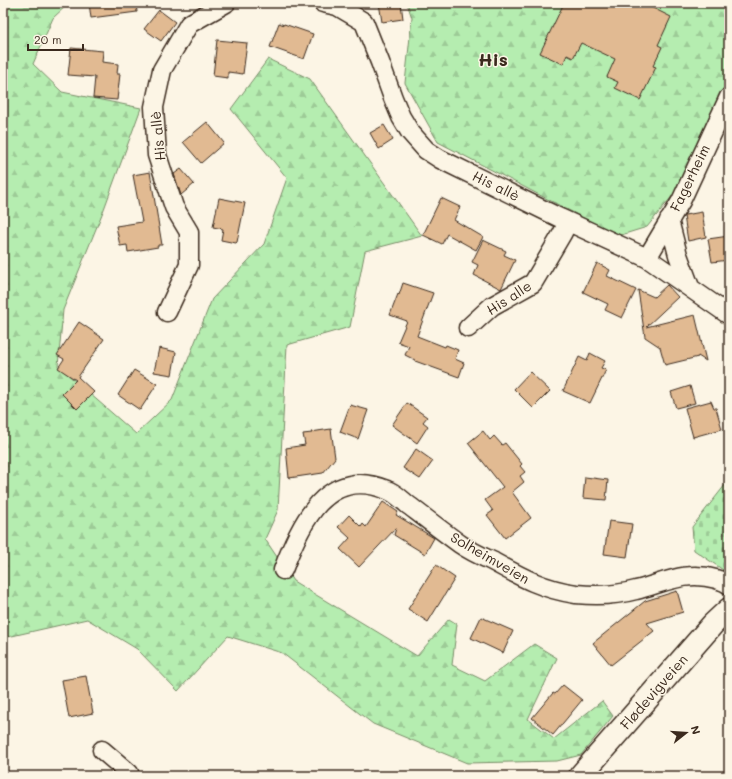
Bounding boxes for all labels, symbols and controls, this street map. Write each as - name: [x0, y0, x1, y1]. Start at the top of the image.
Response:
- scale bar: [28, 26, 83, 52]
- text: 20 m: [34, 31, 62, 47]
- district label: His: [478, 47, 508, 71]
- street label: His allè: [145, 110, 170, 162]
- street label: Fagerheim: [665, 141, 714, 214]
- street label: His allè: [470, 166, 523, 205]
- street label: His alle: [483, 276, 535, 319]
- street label: Solheimveien: [447, 527, 533, 588]
- street label: Flødevigveien: [616, 650, 692, 733]
- north arrow: [666, 713, 706, 753]
- text: N: [688, 724, 704, 736]

